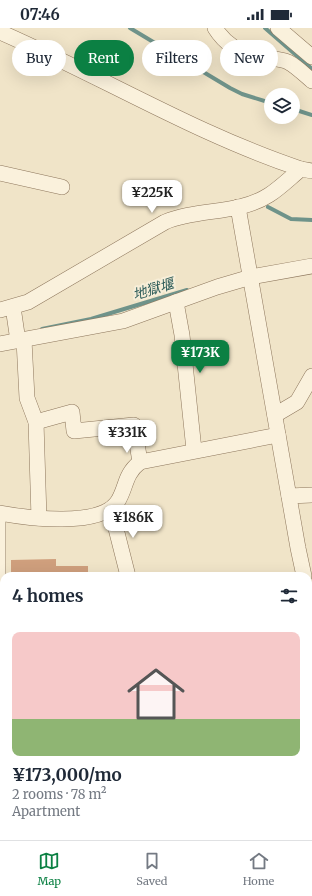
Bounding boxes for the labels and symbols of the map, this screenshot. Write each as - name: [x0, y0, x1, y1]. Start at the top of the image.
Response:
- pin: ¥225K: [124, 180, 180, 214]
- water label: 地獄堰: [130, 273, 179, 304]
- pin: ¥173K: [172, 340, 228, 374]
- pin: ¥331K: [99, 420, 155, 454]
- pin: ¥186K: [105, 505, 161, 539]

